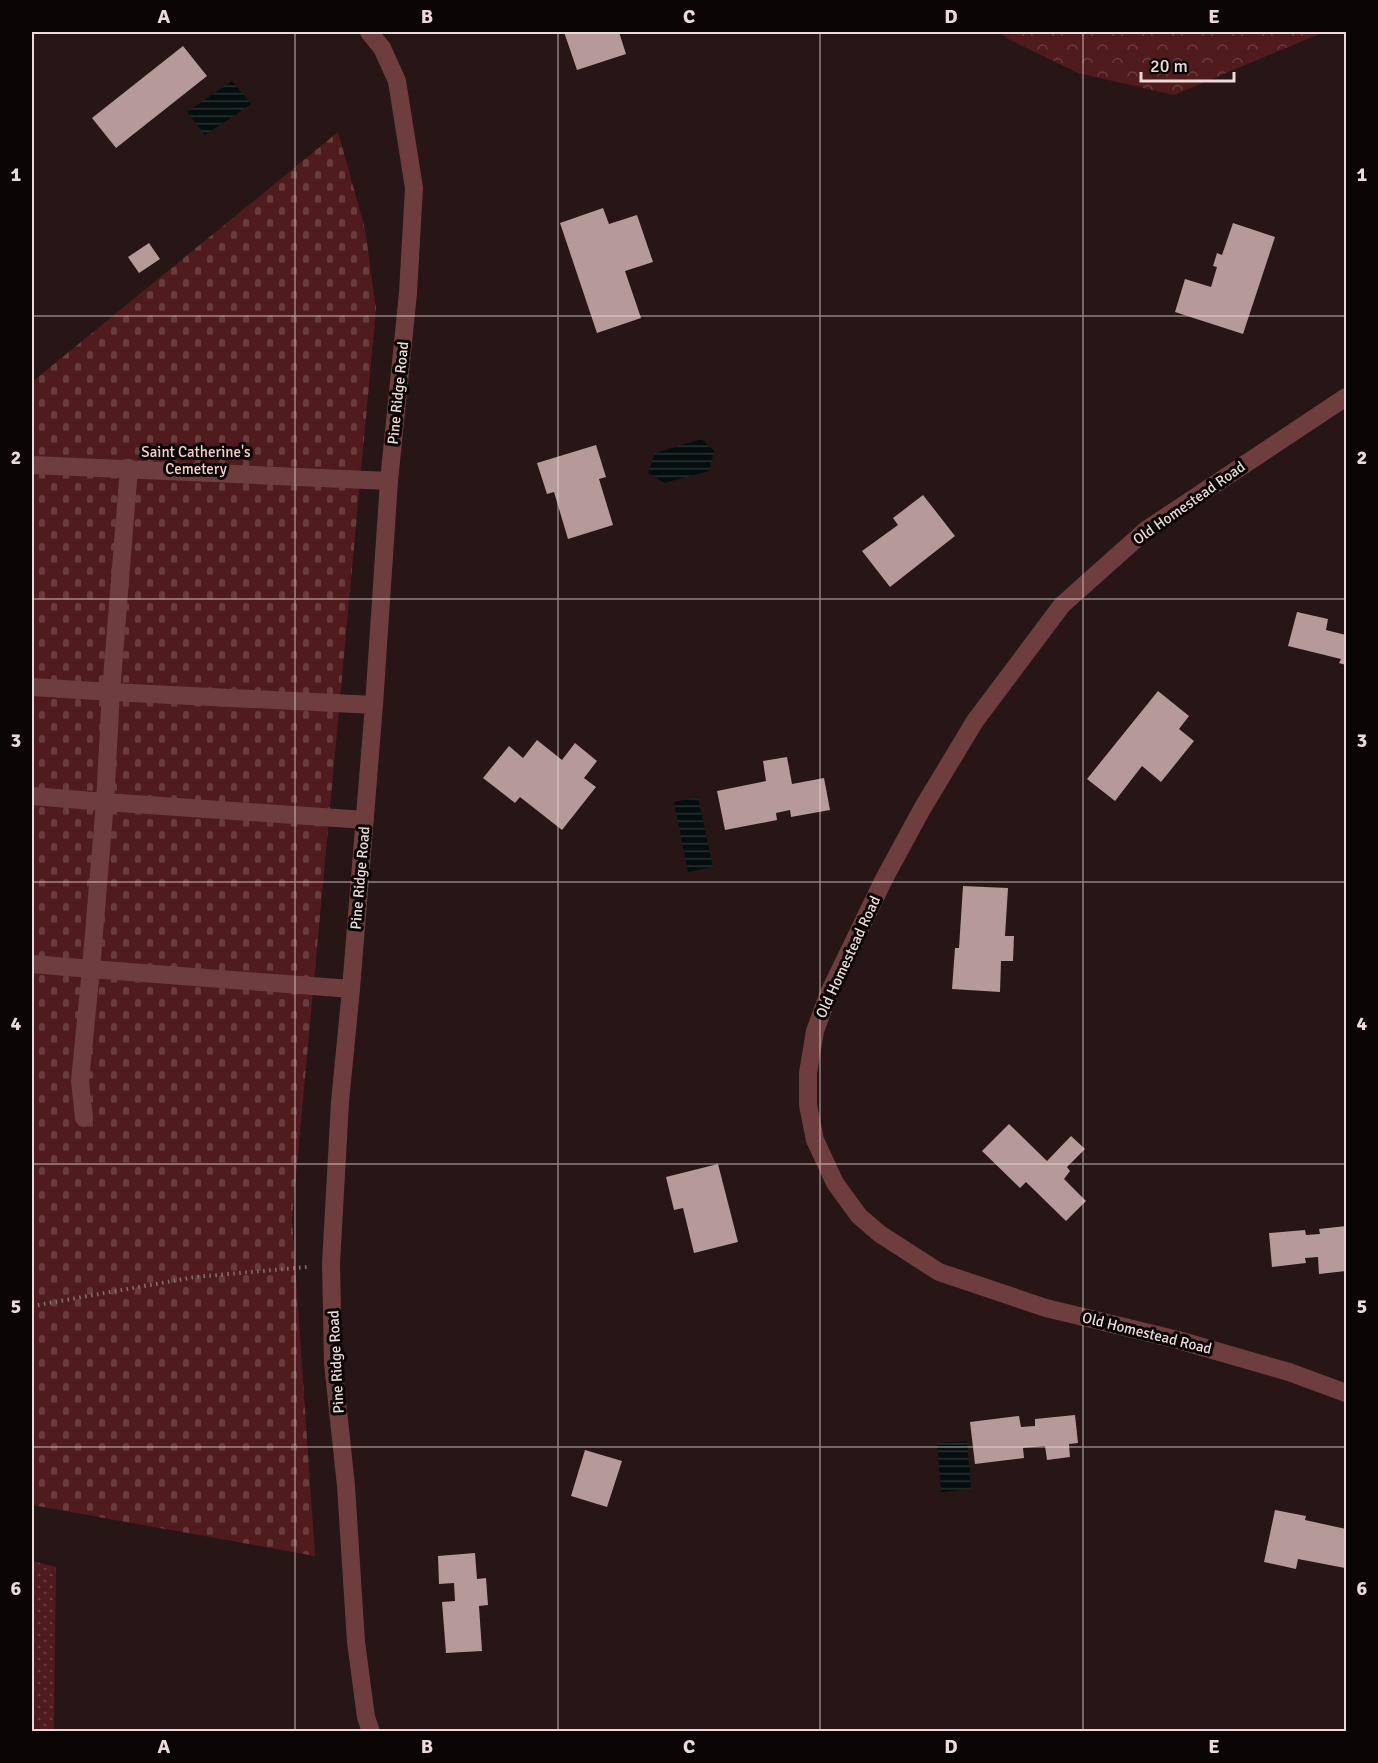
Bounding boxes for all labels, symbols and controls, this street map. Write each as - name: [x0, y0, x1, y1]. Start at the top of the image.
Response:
- text: A: [158, 4, 171, 29]
- text: B: [421, 4, 433, 29]
- text: C: [683, 4, 695, 29]
- text: D: [944, 4, 958, 29]
- text: E: [1208, 4, 1220, 29]
- scale bar: [1141, 45, 1234, 83]
- text: 20 m: [1150, 55, 1188, 77]
- text: 1: [11, 162, 22, 187]
- text: 1: [1357, 162, 1368, 187]
- street label: Pine Ridge Road: [384, 341, 412, 445]
- park label: Saint Catherine's Cemetery: [141, 443, 251, 478]
- text: 2: [11, 445, 21, 470]
- text: 2: [1357, 445, 1367, 470]
- street label: Old Homestead Road: [1129, 457, 1249, 548]
- text: 3: [11, 728, 21, 753]
- text: 3: [1357, 728, 1367, 753]
- street label: Pine Ridge Road: [347, 826, 373, 930]
- street label: Old Homestead Road: [812, 893, 884, 1021]
- text: 4: [11, 1011, 22, 1036]
- text: 4: [1357, 1011, 1368, 1036]
- text: 5: [11, 1294, 21, 1319]
- text: 5: [1357, 1294, 1367, 1319]
- street label: Old Homestead Road: [1080, 1308, 1214, 1358]
- street label: Pine Ridge Road: [324, 1310, 348, 1414]
- text: 6: [11, 1576, 22, 1601]
- text: 6: [1357, 1576, 1368, 1601]
- text: A: [158, 1734, 171, 1759]
- text: B: [421, 1734, 433, 1759]
- text: C: [683, 1734, 695, 1759]
- text: D: [944, 1734, 958, 1759]
- text: E: [1208, 1734, 1220, 1759]

